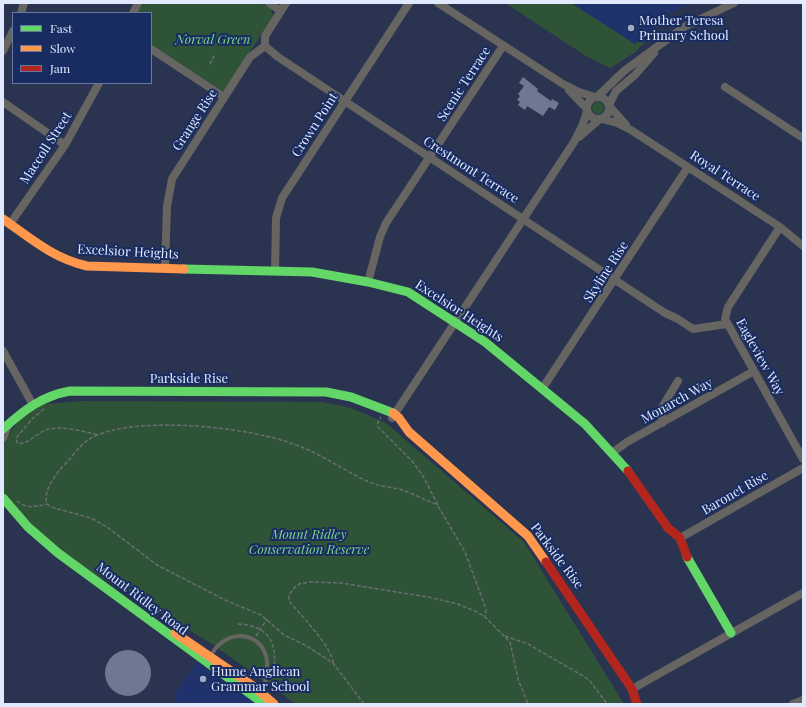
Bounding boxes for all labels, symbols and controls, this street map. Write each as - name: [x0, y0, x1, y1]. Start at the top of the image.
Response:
- legend: [12, 12, 152, 84]
- place label: Mother Teresa Primary School: [639, 13, 729, 44]
- text: Fast: [50, 20, 72, 36]
- marker: Mother Teresa Primary School: [626, 23, 636, 33]
- park label: Norval Green: [176, 32, 250, 48]
- text: Slow: [50, 40, 76, 56]
- street label: Scenic Terrace: [434, 44, 494, 124]
- text: Jam: [50, 60, 70, 76]
- street label: Grange Rise: [169, 86, 221, 154]
- street label: Crown Point: [289, 90, 341, 160]
- street label: Maccoll Street: [17, 109, 75, 187]
- street label: Crestmont Terrace: [420, 133, 522, 207]
- street label: Royal Terrace: [687, 148, 763, 204]
- street label: Skyline Rise: [580, 238, 632, 306]
- street label: Excelsior Heights: [77, 242, 179, 262]
- street label: Excelsior Heights: [412, 277, 506, 345]
- street label: Eagleview Way: [732, 316, 788, 398]
- street label: Parkside Rise: [150, 371, 228, 387]
- street label: Monarch Way: [639, 375, 715, 427]
- street label: Baronet Rise: [699, 468, 771, 518]
- street label: Parkside Rise: [527, 520, 587, 592]
- park label: Mount Ridley Conservation Reserve: [249, 527, 369, 558]
- street label: Mount Ridley Road: [93, 560, 191, 638]
- place label: Hume Anglican Grammar School: [211, 664, 310, 695]
- marker: Hume Anglican Grammar School: [198, 674, 208, 684]

